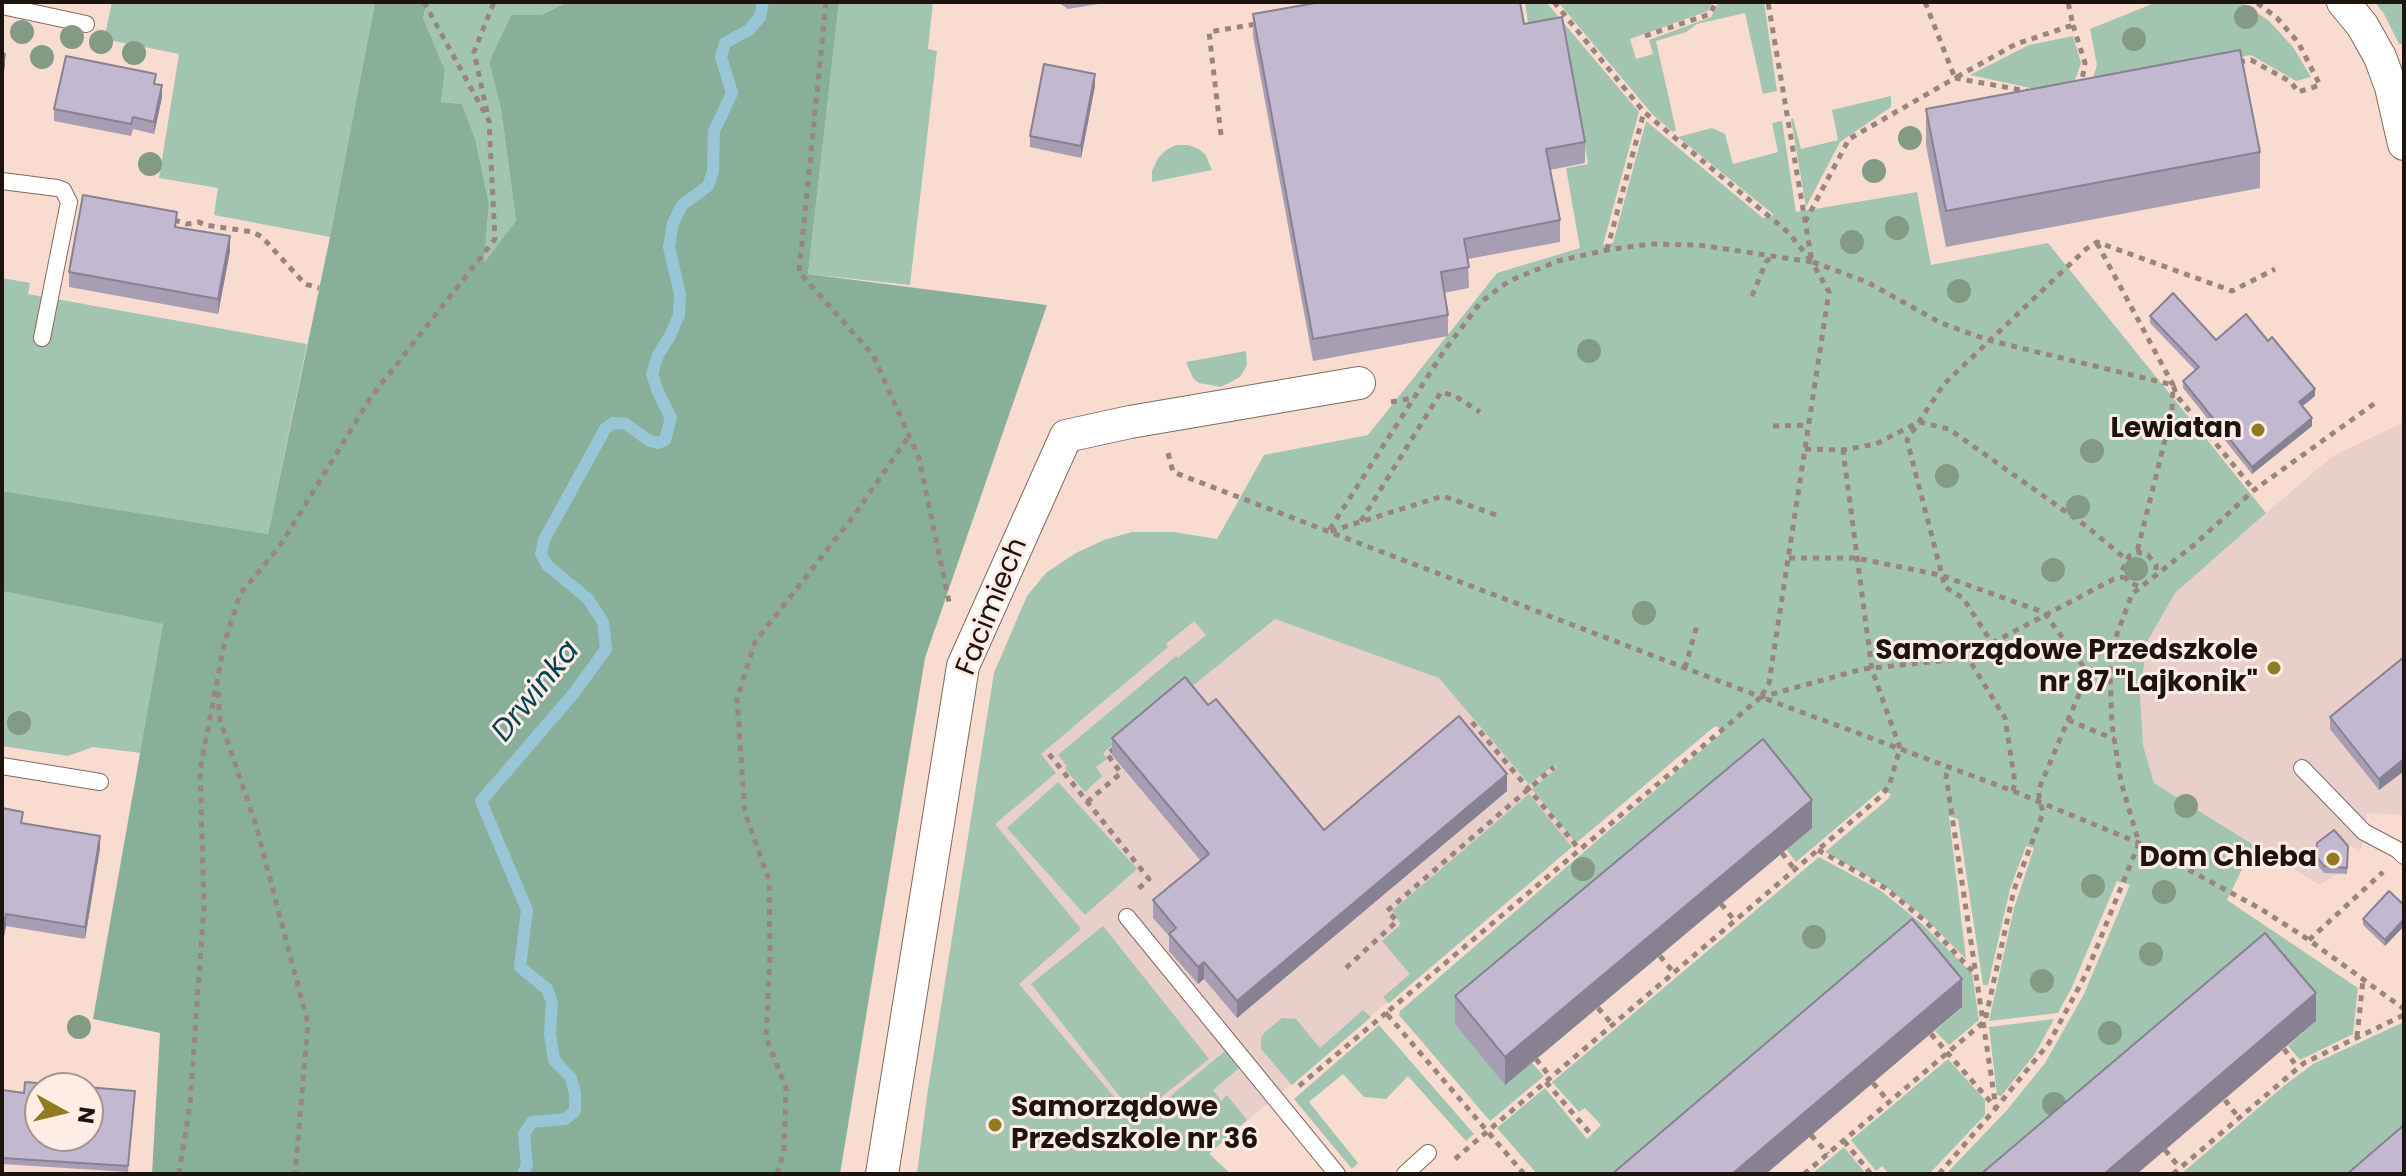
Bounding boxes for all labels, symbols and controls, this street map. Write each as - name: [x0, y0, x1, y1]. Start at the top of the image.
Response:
- place label: Lewiatan: [2111, 413, 2242, 447]
- marker: Lewiatan: [2249, 421, 2267, 439]
- street label: Facimiech: [950, 534, 1036, 680]
- water label: Drwinka: [485, 634, 589, 750]
- place label: Samorządowe Przedszkole nr 87 "Lajkonik": [1875, 635, 2258, 701]
- marker: Samorządowe Przedszkole nr 87 "Lajkonik": [2265, 659, 2283, 677]
- place label: Dom Chleba: [2139, 842, 2317, 876]
- marker: Dom Chleba: [2324, 850, 2342, 868]
- north arrow: [24, 1072, 104, 1152]
- place label: Samorządowe Przedszkole nr 36: [1011, 1092, 1258, 1158]
- text: N: [70, 1105, 103, 1125]
- marker: Samorządowe Przedszkole nr 36: [986, 1116, 1004, 1134]

